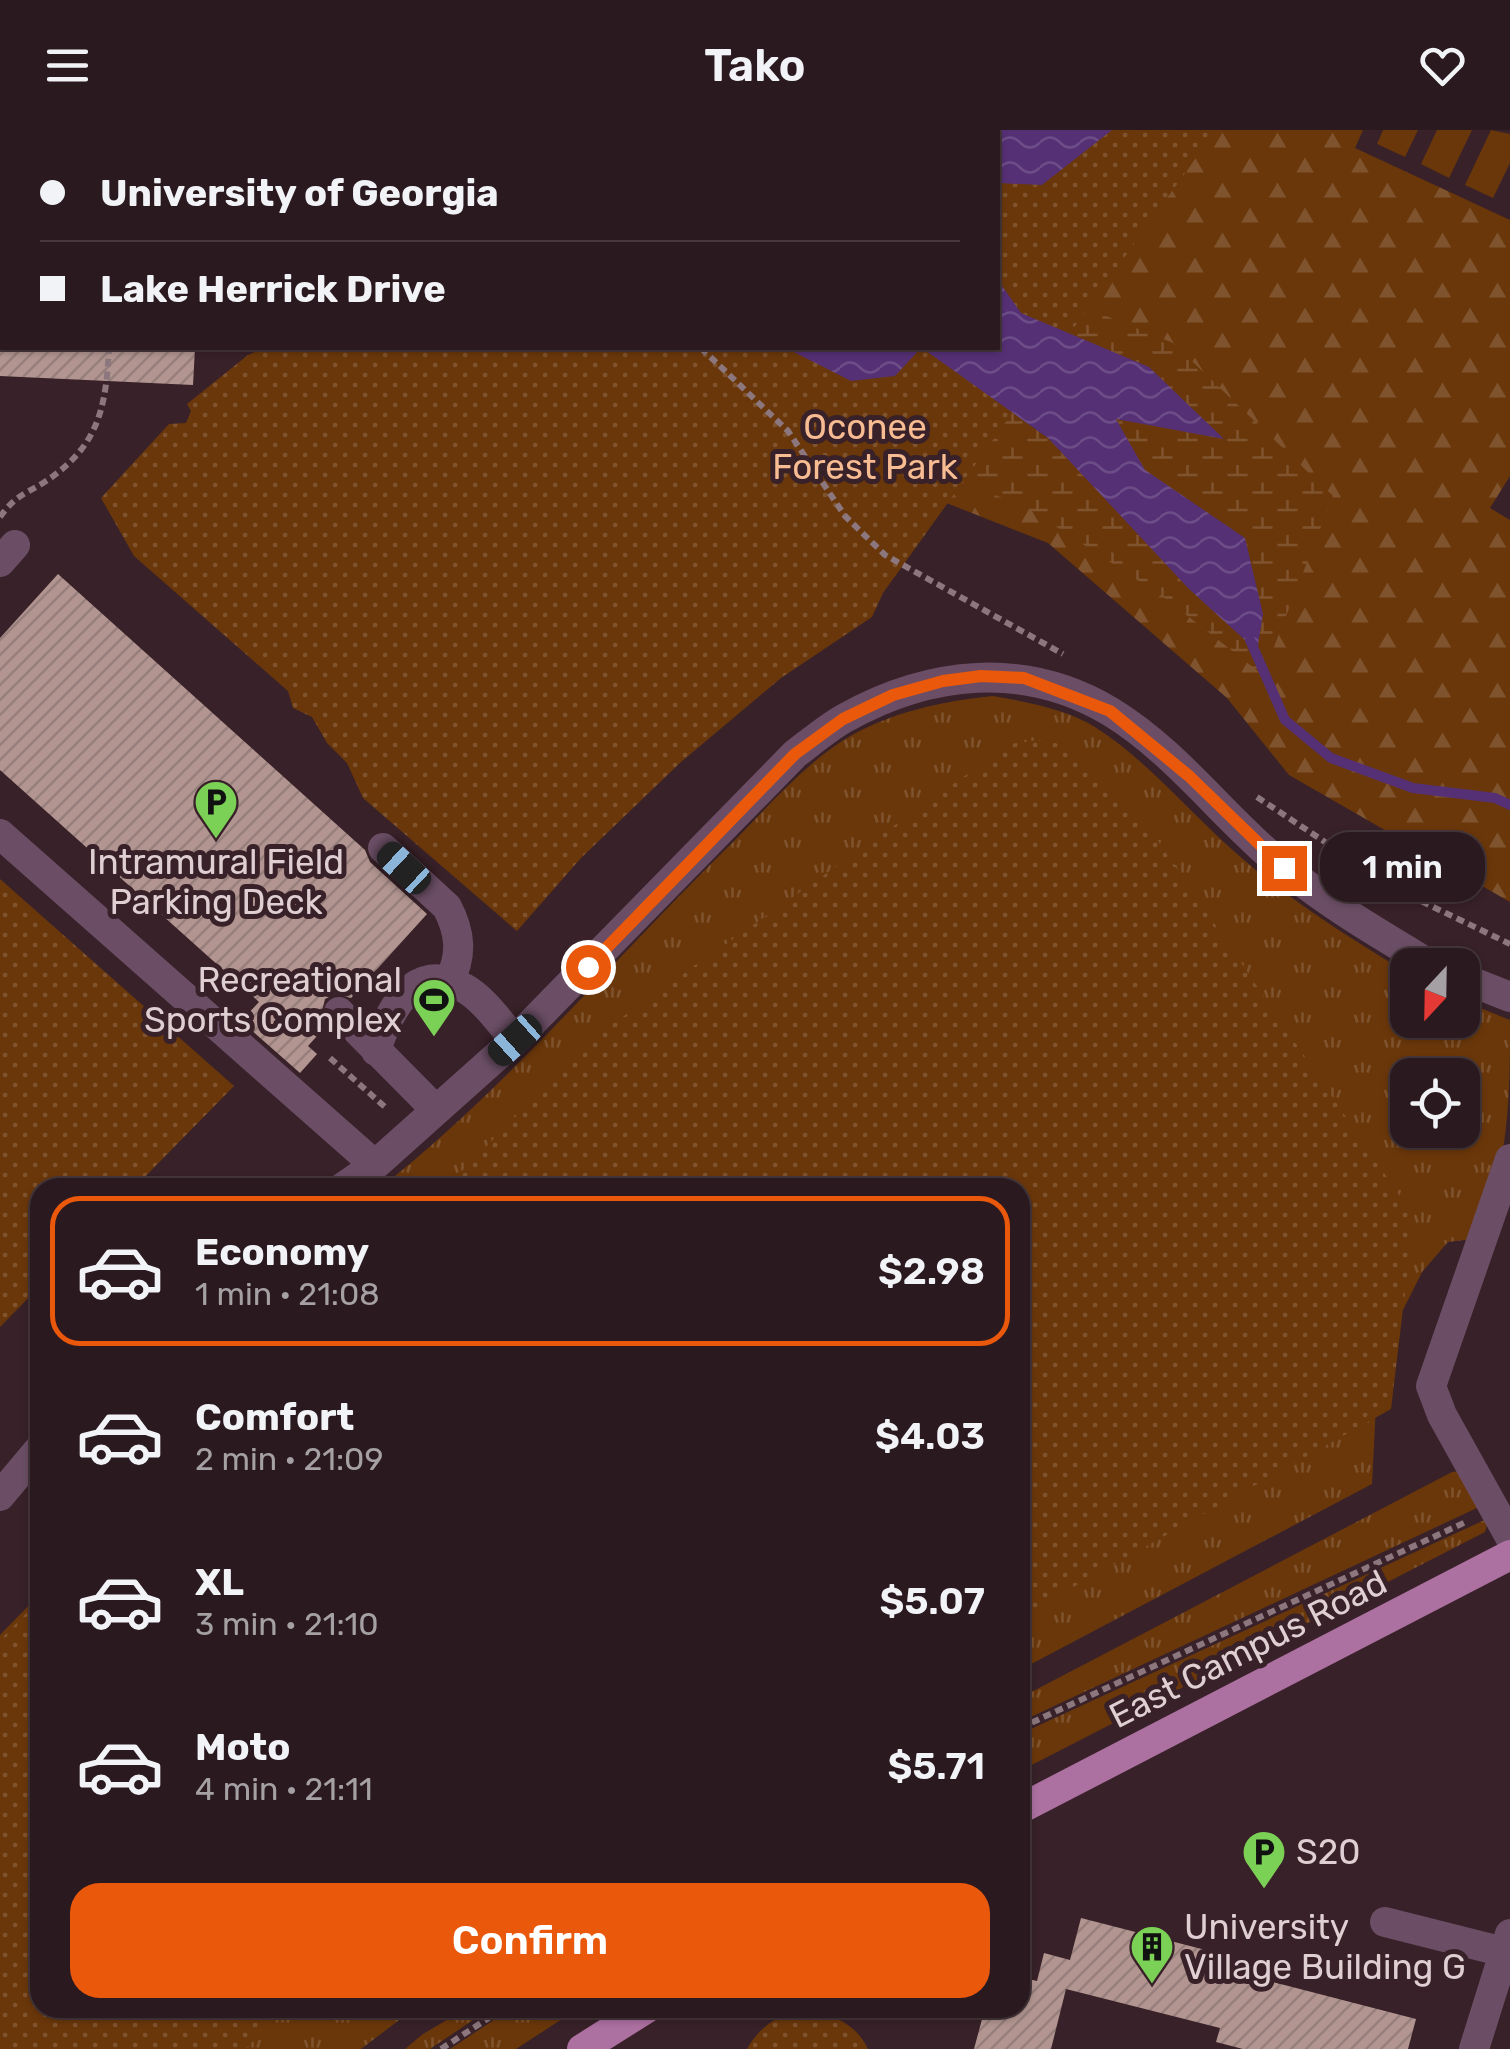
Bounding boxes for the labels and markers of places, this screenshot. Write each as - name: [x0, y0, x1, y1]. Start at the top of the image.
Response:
- parking icon: Intramural Field Parking Deck: [193, 779, 239, 840]
- place label: Intramural Field Parking Deck: [88, 841, 344, 923]
- place label: Recreational Sports Complex: [144, 959, 402, 1041]
- sports icon: Recreational Sports Complex: [411, 977, 457, 1038]
- parking icon: S20: [1241, 1829, 1287, 1890]
- place label: S20: [1296, 1831, 1361, 1873]
- place label: University Village Building G: [1184, 1906, 1466, 1988]
- building icon: University Village Building G: [1129, 1924, 1175, 1985]

